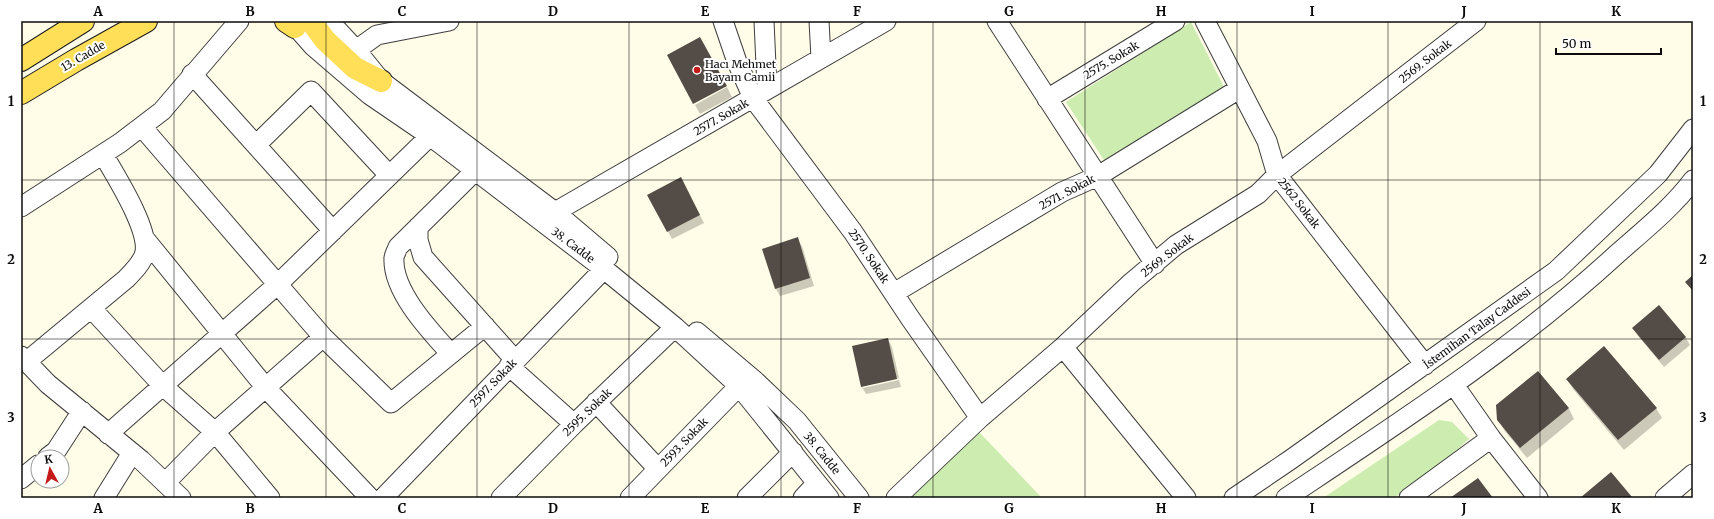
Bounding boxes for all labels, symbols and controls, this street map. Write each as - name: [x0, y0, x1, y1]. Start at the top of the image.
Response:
- text: A: [92, 3, 103, 20]
- text: B: [245, 3, 255, 20]
- text: C: [398, 3, 407, 20]
- text: D: [548, 3, 558, 20]
- text: E: [701, 3, 710, 20]
- text: F: [853, 3, 861, 20]
- text: G: [1004, 3, 1014, 20]
- text: H: [1156, 3, 1167, 20]
- text: I: [1309, 3, 1315, 20]
- text: J: [1460, 3, 1467, 20]
- text: K: [1611, 3, 1621, 20]
- scale bar: [1556, 30, 1661, 56]
- street label: 2569. Sokak: [1396, 36, 1454, 86]
- text: 50 m: [1562, 36, 1591, 51]
- street label: 13. Cadde: [59, 38, 108, 74]
- street label: 2575. Sokak: [1081, 38, 1141, 82]
- place label: Hacı Mehmet Bayam Camii: [705, 57, 777, 84]
- marker: Hacı Mehmet Bayam Camii: [692, 65, 702, 75]
- text: 1: [8, 93, 14, 110]
- text: 1: [1700, 93, 1706, 110]
- street label: 2577. Sokak: [691, 96, 751, 138]
- street label: 2571. Sokak: [1037, 171, 1097, 213]
- street label: 2562 Sokak: [1275, 175, 1323, 231]
- street label: 38. Cadde: [549, 224, 598, 266]
- street label: 2570. Sokak: [846, 226, 892, 286]
- street label: 2569. Sokak: [1138, 230, 1196, 280]
- text: 2: [7, 251, 15, 268]
- text: 2: [1699, 251, 1707, 268]
- street label: İstemihan Talay Caddesi: [1421, 284, 1534, 372]
- street label: 2597. Sokak: [466, 356, 520, 410]
- street label: 2595. Sokak: [560, 385, 614, 439]
- text: 3: [7, 409, 15, 426]
- text: 3: [1699, 409, 1707, 426]
- street label: 2593. Sokak: [657, 415, 711, 469]
- street label: 38. Cadde: [801, 429, 843, 477]
- north arrow: [30, 449, 70, 489]
- text: K: [44, 451, 54, 467]
- text: A: [92, 500, 103, 517]
- text: B: [245, 500, 255, 517]
- text: C: [398, 500, 407, 517]
- text: D: [548, 500, 558, 517]
- text: E: [701, 500, 710, 517]
- text: F: [853, 500, 861, 517]
- text: G: [1004, 500, 1014, 517]
- text: H: [1156, 500, 1167, 517]
- text: I: [1309, 500, 1315, 517]
- text: J: [1460, 500, 1467, 517]
- text: K: [1611, 500, 1621, 517]

